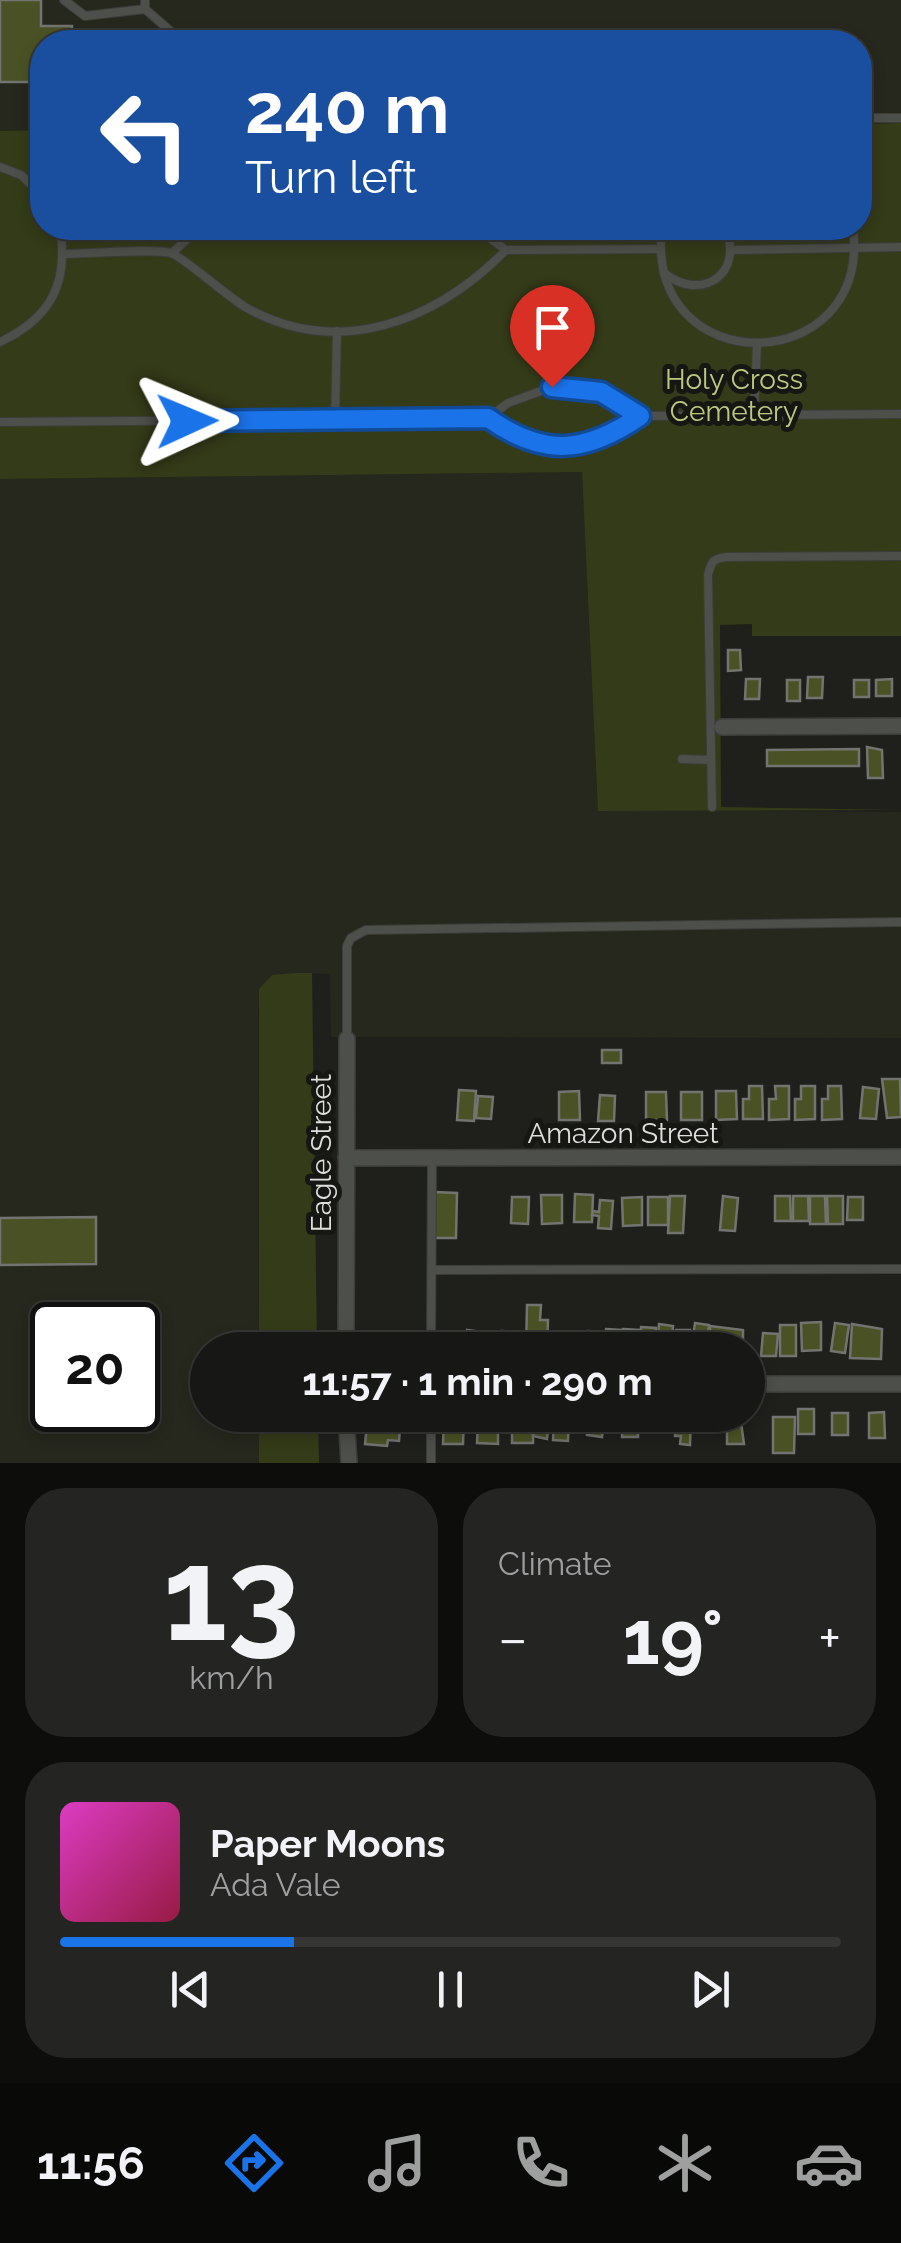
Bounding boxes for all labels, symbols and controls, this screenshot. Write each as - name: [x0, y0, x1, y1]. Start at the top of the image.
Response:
- text: 240 m: [245, 67, 449, 149]
- icon: left: [80, 70, 210, 200]
- text: Turn left: [245, 151, 417, 204]
- pin: [510, 285, 595, 388]
- icon: arrive: [525, 300, 580, 355]
- park label: Holy Cross Cemetery: [665, 363, 803, 428]
- position arrow: [135, 369, 239, 473]
- street label: Eagle Street: [305, 1073, 338, 1232]
- street label: Amazon Street: [527, 1117, 719, 1150]
- speed limit sign: 20: [30, 1302, 160, 1432]
- text: 11:57 · 1 min · 290 m: [302, 1359, 653, 1404]
- text: 13: [163, 1518, 300, 1670]
- text: Climate: [498, 1545, 612, 1582]
- text: 19°: [623, 1593, 723, 1682]
- text: −: [498, 1606, 528, 1671]
- text: +: [818, 1606, 841, 1671]
- text: km/h: [189, 1659, 274, 1696]
- text: Paper Moons: [210, 1821, 445, 1866]
- text: Ada Vale: [210, 1866, 341, 1903]
- icon: previous: [163, 1962, 218, 2017]
- icon: pause: [423, 1962, 478, 2017]
- icon: next: [683, 1962, 738, 2017]
- icon: directions: [219, 2128, 289, 2198]
- icon: music: [362, 2128, 432, 2198]
- icon: phone: [506, 2128, 576, 2198]
- icon: climate: [650, 2128, 720, 2198]
- icon: car: [794, 2128, 864, 2198]
- text: 11:56: [37, 2137, 145, 2190]

